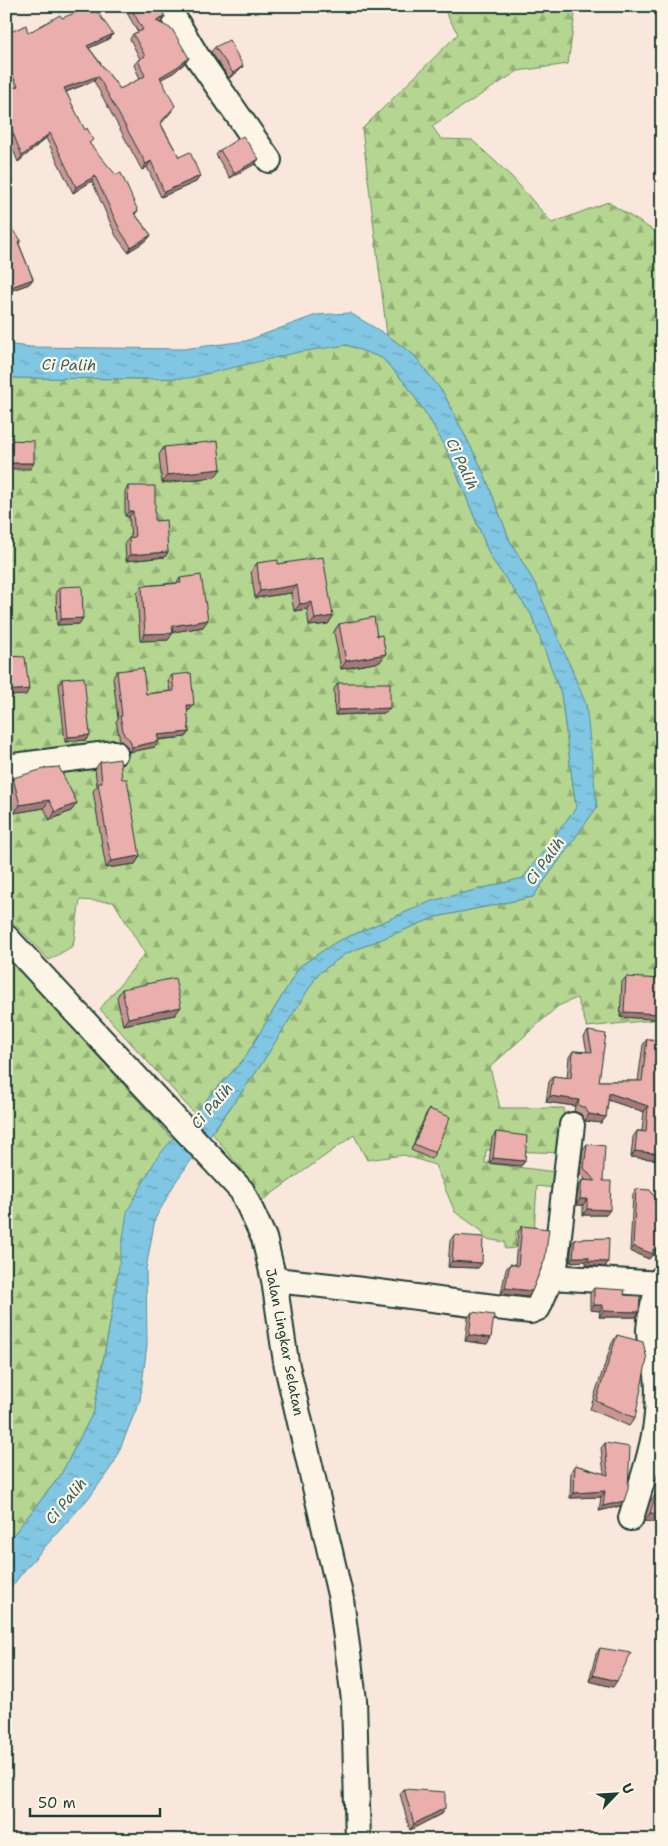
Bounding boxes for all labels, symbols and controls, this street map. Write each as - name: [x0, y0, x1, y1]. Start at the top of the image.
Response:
- water label: Ci Palih: [41, 355, 97, 375]
- water label: Ci Palih: [441, 435, 483, 493]
- water label: Ci Palih: [521, 833, 569, 889]
- water label: Ci Palih: [186, 1079, 238, 1133]
- street label: Jalan Lingkar Selatan: [262, 1267, 308, 1418]
- water label: Ci Palih: [41, 1474, 91, 1528]
- north arrow: [590, 1768, 640, 1818]
- text: U: [618, 1780, 638, 1797]
- scale bar: [30, 1786, 160, 1818]
- text: 50 m: [38, 1793, 76, 1813]

